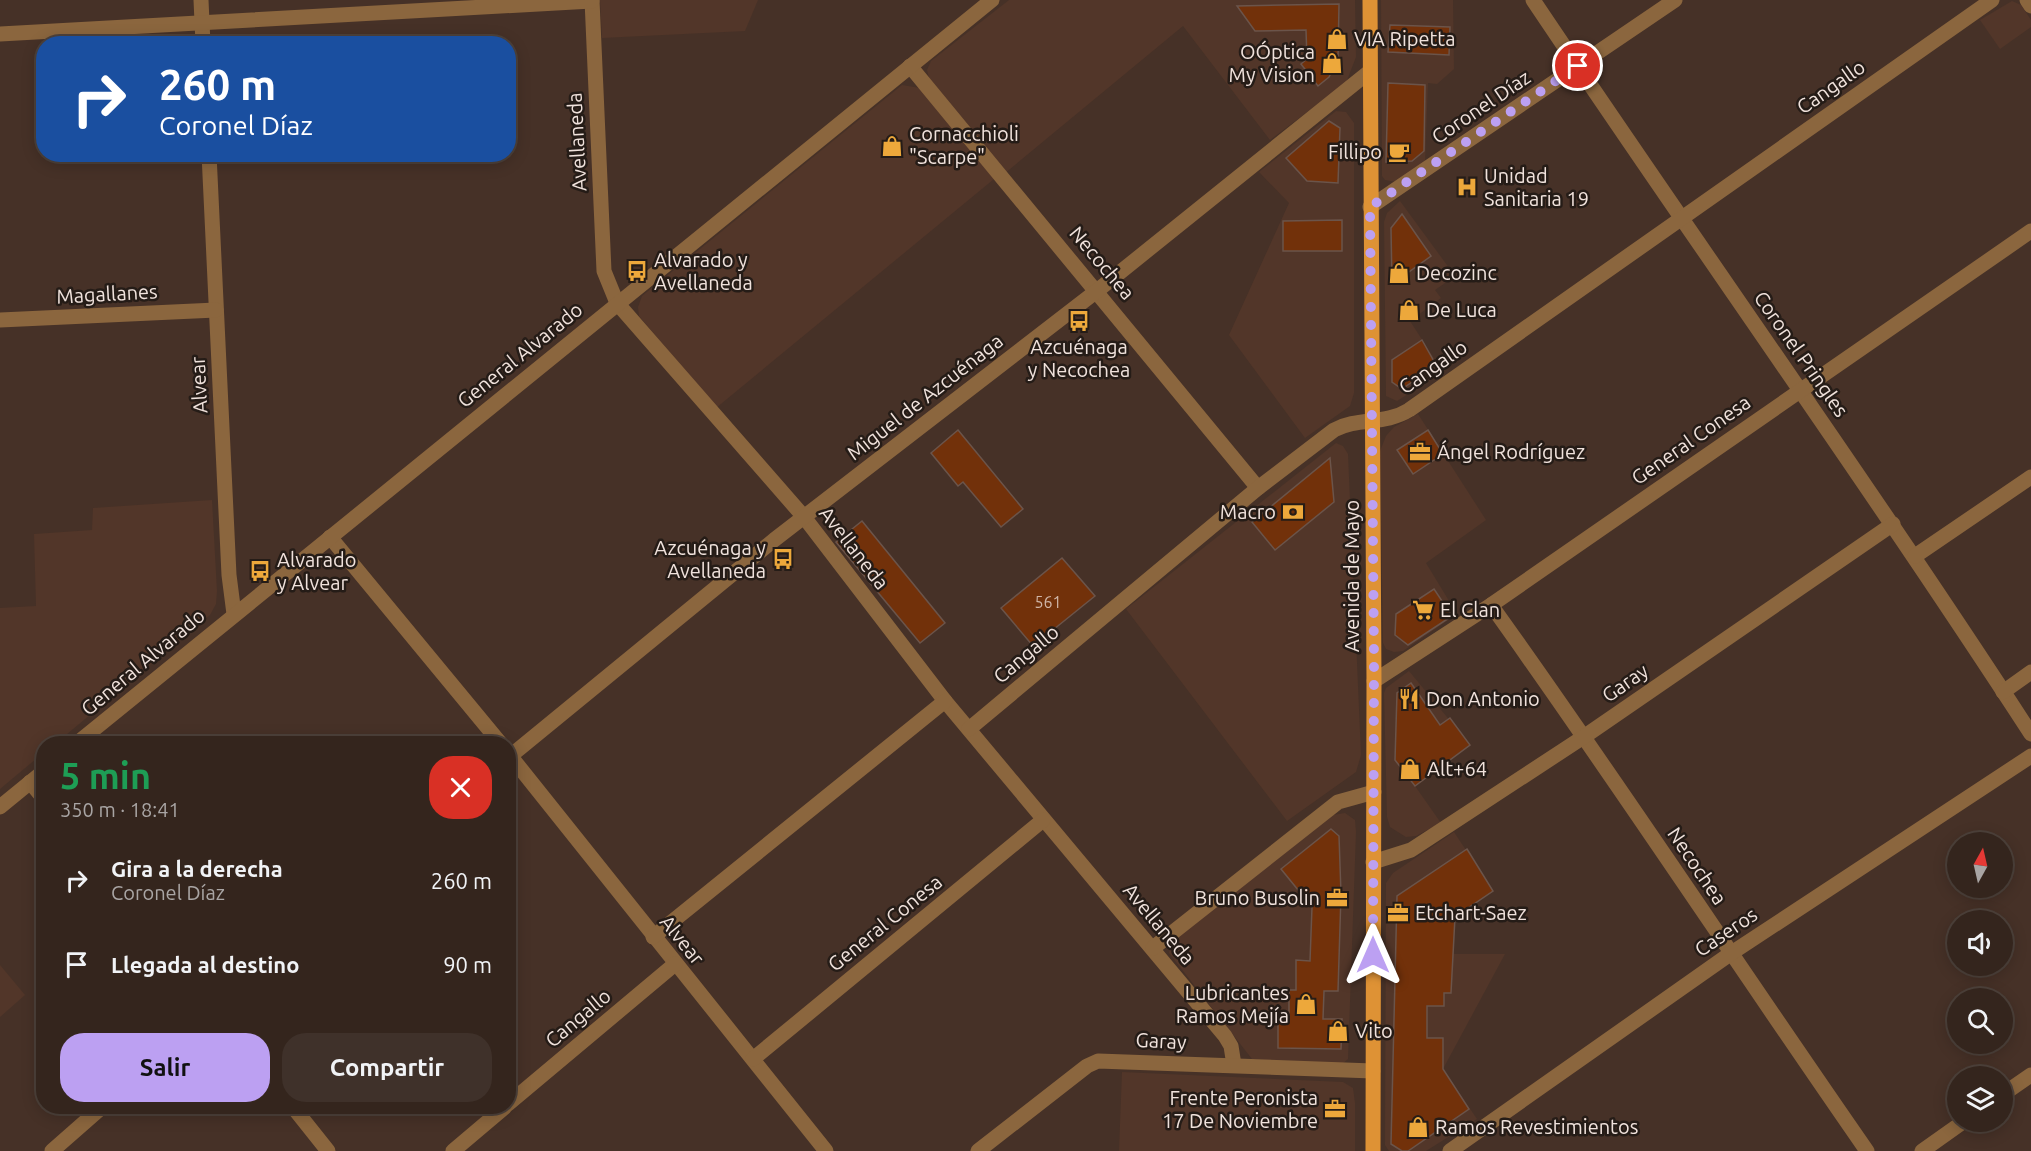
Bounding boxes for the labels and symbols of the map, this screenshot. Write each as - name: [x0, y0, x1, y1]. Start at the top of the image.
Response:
- shop icon: VIA Ripetta: [1325, 27, 1349, 51]
- place label: VIA Ripetta: [1354, 27, 1455, 50]
- place label: OÓptica My Vision: [1229, 40, 1315, 86]
- pin: [1552, 40, 1603, 91]
- shop icon: OÓptica My Vision: [1320, 51, 1344, 75]
- street label: Cangallo: [1792, 55, 1869, 118]
- street label: Coronel Díaz: [1427, 65, 1534, 148]
- street label: Avellaneda: [562, 92, 591, 192]
- place label: Cornacchioli "Scarpe": [909, 122, 1019, 168]
- shop icon: Cornacchioli "Scarpe": [880, 134, 904, 158]
- place label: Fillipo: [1328, 140, 1382, 163]
- cafe icon: Fillipo: [1387, 140, 1411, 164]
- place label: Unidad Sanitaria 19: [1484, 164, 1589, 210]
- hospital icon: Unidad Sanitaria 19: [1455, 175, 1479, 199]
- street label: Necochea: [1065, 221, 1140, 304]
- place label: Alvarado y Avellaneda: [654, 248, 753, 294]
- bus stop icon: Alvarado y Avellaneda: [625, 259, 649, 283]
- shop icon: Decozinc: [1387, 261, 1411, 285]
- place label: Decozinc: [1416, 261, 1497, 284]
- street label: Magallanes: [56, 279, 158, 308]
- street label: Coronel Pringles: [1750, 287, 1853, 421]
- street label: General Alvarado: [453, 297, 587, 412]
- shop icon: De Luca: [1397, 298, 1421, 322]
- place label: De Luca: [1426, 298, 1497, 321]
- bus stop icon: Azcuénaga y Necochea: [1067, 309, 1091, 333]
- street label: Miguel de Azcuénaga: [842, 329, 1007, 464]
- place label: Azcuénaga y Necochea: [1028, 335, 1130, 381]
- street label: Cangallo: [1394, 335, 1471, 398]
- street label: Alvear: [186, 356, 211, 414]
- street label: General Conesa: [1627, 390, 1755, 489]
- office icon: Ángel Rodríguez: [1408, 440, 1432, 464]
- place label: Ángel Rodríguez: [1437, 440, 1585, 463]
- place label: Macro: [1220, 500, 1276, 523]
- bank icon: Macro: [1281, 500, 1305, 524]
- street label: Avenida de Mayo: [1340, 500, 1363, 652]
- street label: Avellaneda: [815, 502, 894, 594]
- place label: Azcuénaga y Avellaneda: [654, 536, 766, 582]
- bus stop icon: Azcuénaga y Avellaneda: [771, 547, 795, 571]
- place label: Alvarado y Alvear: [277, 548, 356, 594]
- bus stop icon: Alvarado y Alvear: [248, 559, 272, 583]
- house number: 561: [1034, 593, 1062, 611]
- supermarket icon: El Clan: [1411, 598, 1435, 622]
- place label: El Clan: [1440, 598, 1500, 621]
- street label: General Alvarado: [76, 603, 209, 720]
- street label: Cangallo: [988, 620, 1063, 687]
- street label: Garay: [1597, 658, 1652, 707]
- restaurant icon: Don Antonio: [1397, 687, 1421, 711]
- place label: Don Antonio: [1426, 687, 1540, 710]
- shop icon: Alt+64: [1398, 757, 1422, 781]
- place label: Alt+64: [1427, 757, 1487, 780]
- street label: Necochea: [1663, 823, 1732, 909]
- north arrow: [1947, 832, 2013, 898]
- street label: General Conesa: [823, 870, 946, 976]
- street label: Avellaneda: [1119, 878, 1200, 969]
- place label: Bruno Busolin: [1195, 886, 1320, 909]
- office icon: Bruno Busolin: [1325, 886, 1349, 910]
- office icon: Etchart-Saez: [1386, 901, 1410, 925]
- place label: Etchart-Saez: [1415, 901, 1527, 924]
- street label: Caseros: [1690, 902, 1761, 961]
- street label: Alvear: [656, 910, 709, 969]
- position arrow: [1341, 923, 1405, 987]
- place label: Lubricantes Ramos Mejía: [1176, 981, 1289, 1027]
- street label: Cangallo: [540, 984, 615, 1051]
- shop icon: Lubricantes Ramos Mejía: [1294, 992, 1318, 1016]
- shop icon: Vito: [1326, 1019, 1350, 1043]
- place label: Vito: [1355, 1019, 1393, 1042]
- street label: Garay: [1135, 1028, 1187, 1053]
- place label: Frente Peronista 17 De Noviembre: [1162, 1086, 1318, 1132]
- office icon: Frente Peronista 17 De Noviembre: [1323, 1097, 1347, 1121]
- shop icon: Ramos Revestimientos: [1406, 1115, 1430, 1139]
- place label: Ramos Revestimientos: [1435, 1115, 1638, 1138]

